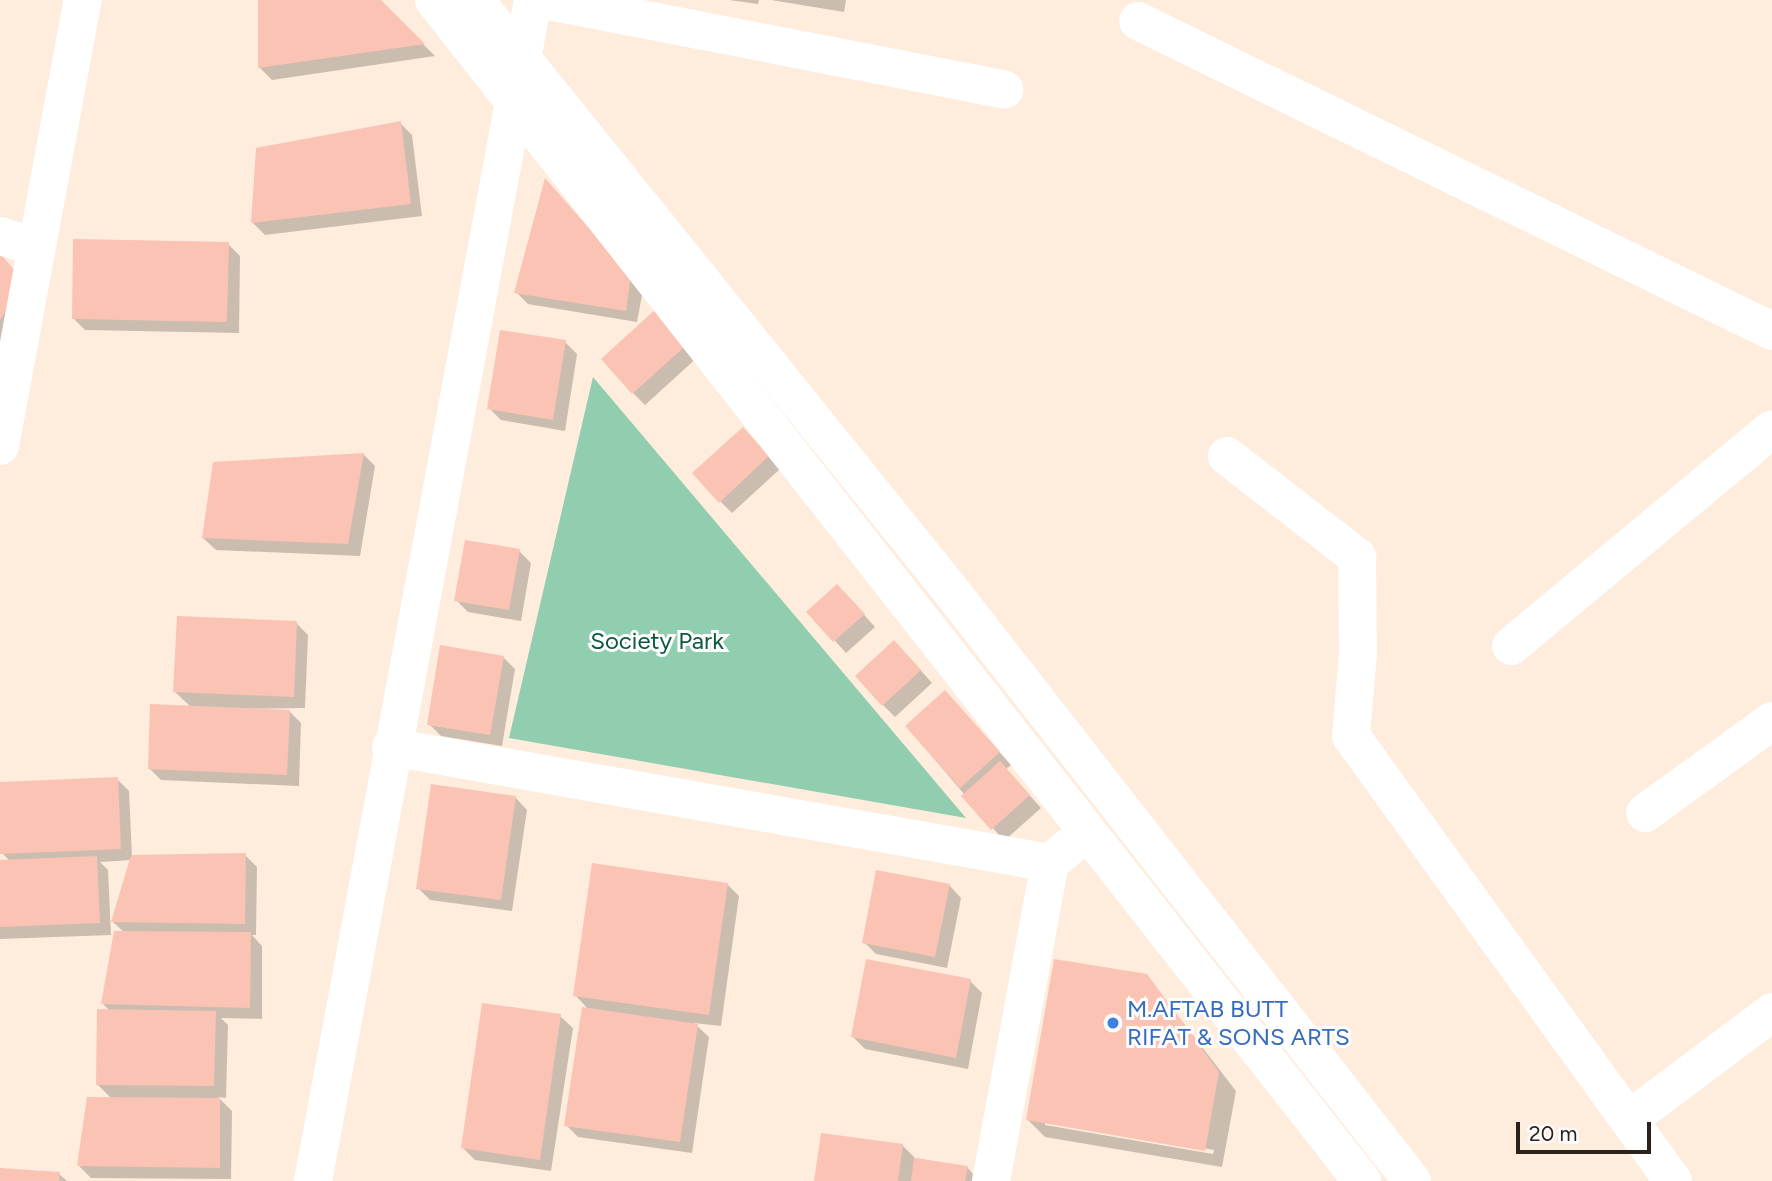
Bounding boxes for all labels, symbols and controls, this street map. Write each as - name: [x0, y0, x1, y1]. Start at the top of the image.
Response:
- park label: Society Park: [590, 627, 724, 655]
- place label: M.AFTAB BUTT RIFAT & SONS ARTS: [1127, 995, 1350, 1051]
- marker: M.AFTAB BUTT RIFAT & SONS ARTS: [1105, 1015, 1121, 1031]
- scale bar: [1520, 1108, 1655, 1152]
- text: 20 m: [1529, 1121, 1577, 1146]

